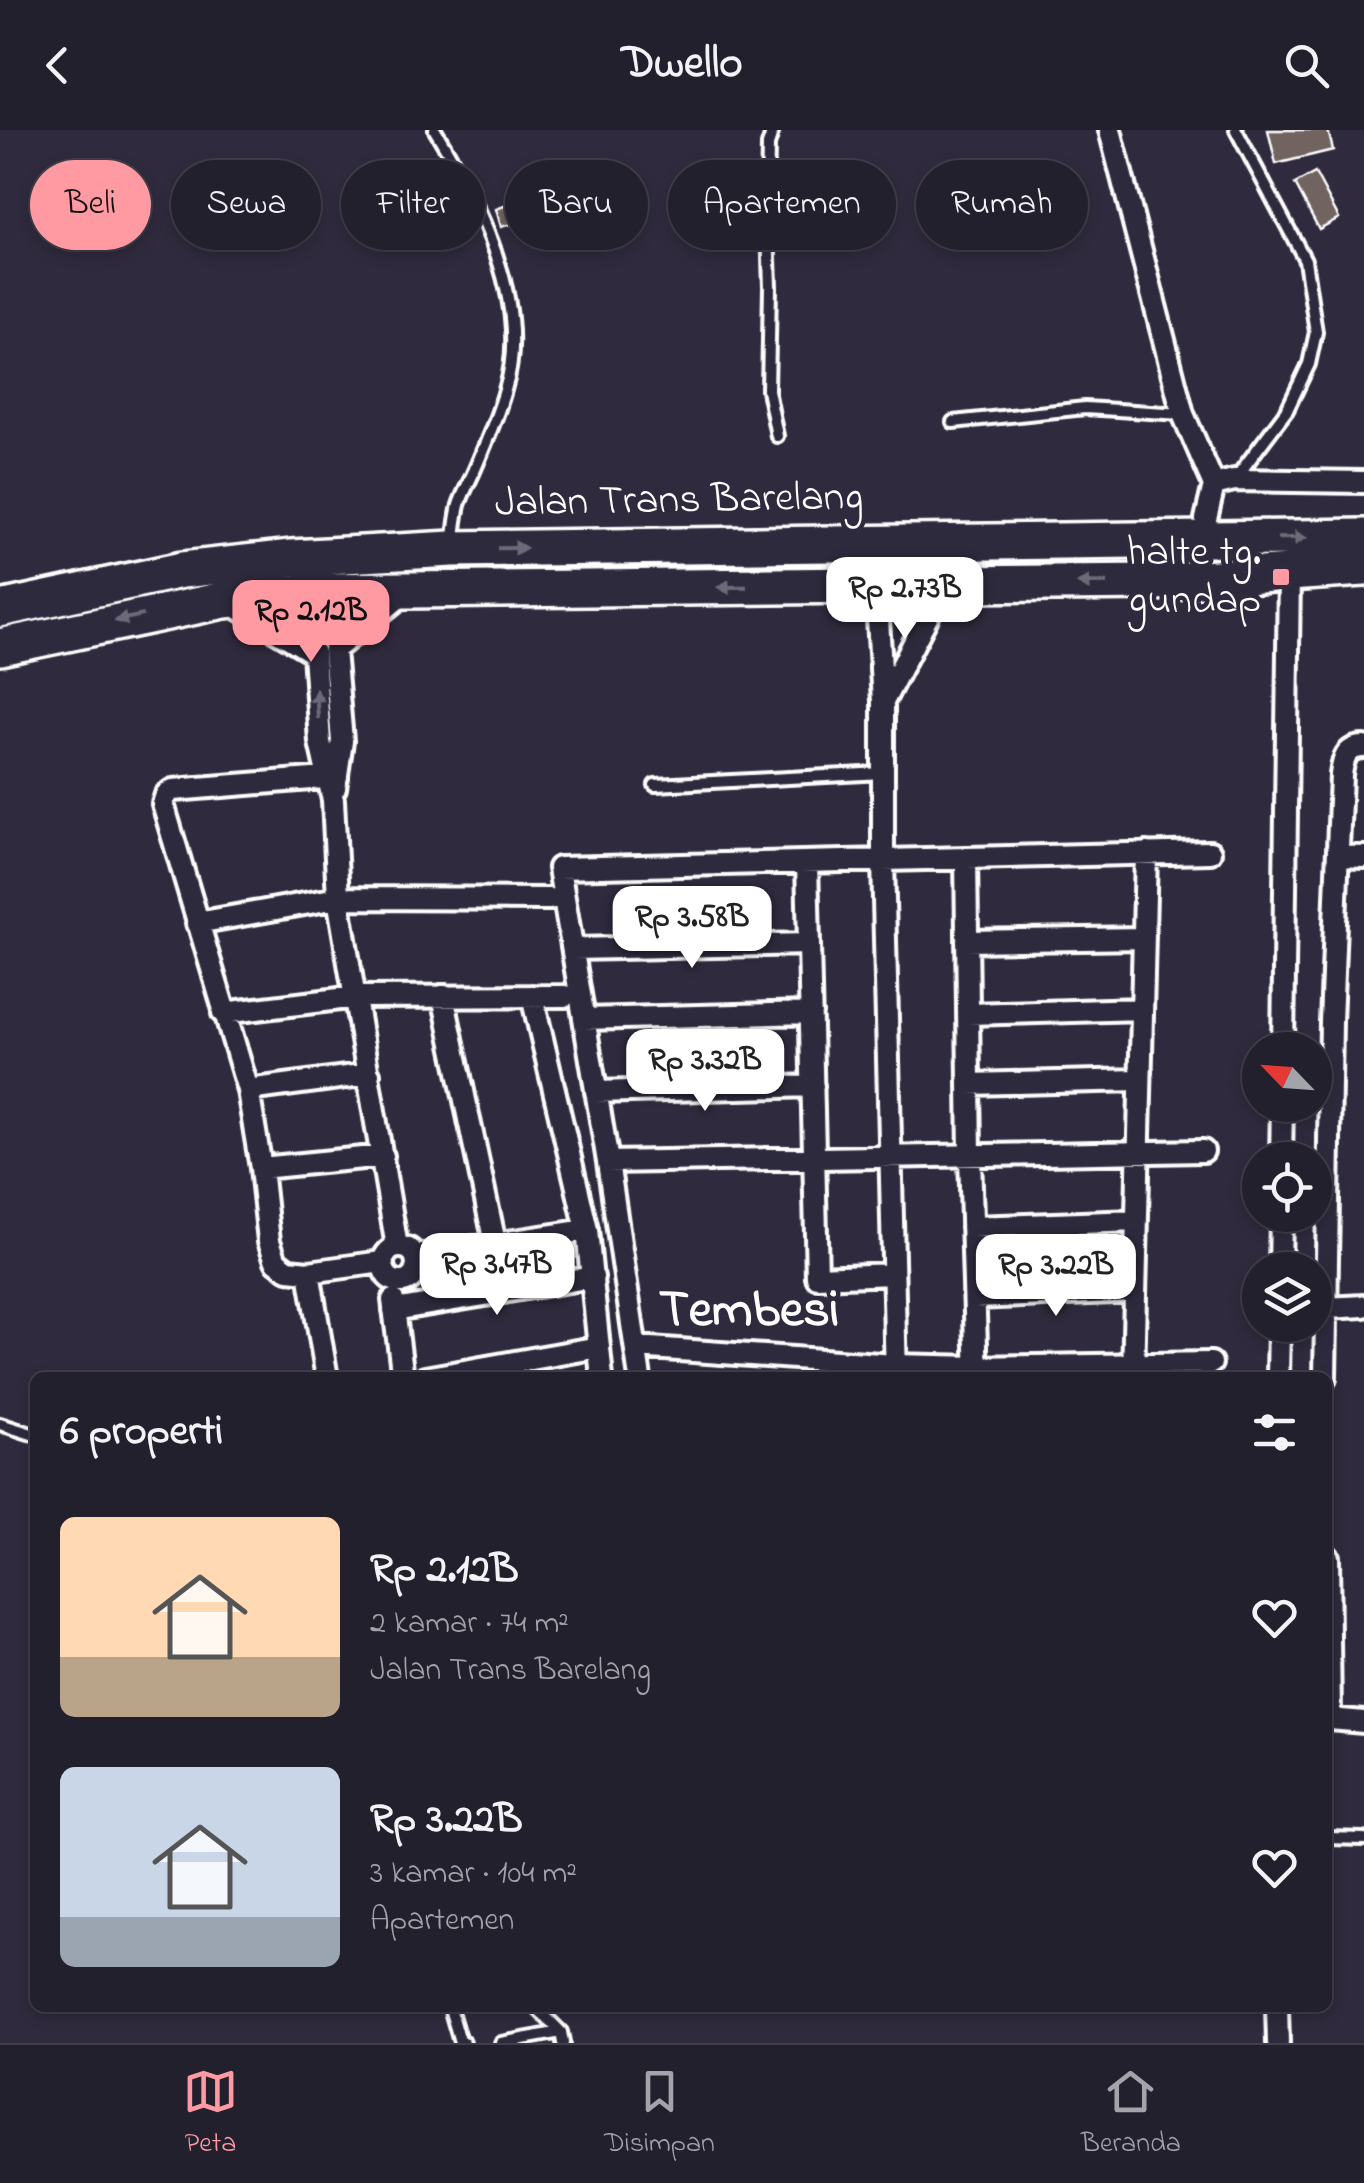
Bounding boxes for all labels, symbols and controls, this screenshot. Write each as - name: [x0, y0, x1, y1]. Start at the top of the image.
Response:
- text: Dwello: [621, 32, 743, 98]
- icon: back: [30, 38, 85, 93]
- icon: search: [1279, 38, 1334, 93]
- chip: Beli: [30, 160, 151, 250]
- chip: Sewa: [171, 160, 321, 250]
- chip: Filter: [341, 160, 485, 250]
- chip: Baru: [505, 160, 648, 250]
- chip: Apartemen: [668, 160, 896, 250]
- chip: Rumah: [916, 160, 1088, 250]
- street label: Jalan Trans Barelang: [494, 467, 864, 535]
- place label: halte tg. gundap: [1126, 523, 1261, 632]
- one-way arrow: [1277, 530, 1309, 546]
- one-way arrow: [497, 540, 529, 556]
- pin: Rp 2.73B: [802, 557, 1008, 642]
- text: Rp 2.73B: [848, 566, 962, 613]
- marker: halte tg. gundap: [1270, 566, 1292, 588]
- one-way arrow: [1075, 575, 1107, 591]
- pin: Rp 2.12B: [208, 580, 414, 665]
- one-way arrow: [715, 580, 747, 596]
- text: Rp 2.12B: [254, 589, 368, 636]
- one-way arrow: [113, 611, 144, 627]
- one-way arrow: [309, 688, 325, 719]
- pin: Rp 3.58B: [589, 886, 795, 971]
- text: Rp 3.58B: [635, 895, 749, 942]
- pin: Rp 3.32B: [602, 1029, 808, 1114]
- north arrow: [1242, 1032, 1332, 1122]
- map controls: [1242, 1032, 1332, 1342]
- text: Rp 3.32B: [648, 1038, 762, 1085]
- button: locate: [1242, 1142, 1332, 1232]
- pin: Rp 3.47B: [394, 1233, 600, 1318]
- pin: Rp 3.22B: [953, 1234, 1159, 1319]
- text: Rp 3.47B: [442, 1242, 552, 1289]
- text: Rp 3.22B: [998, 1243, 1114, 1290]
- button: layers: [1242, 1252, 1332, 1342]
- district label: Tembesi: [659, 1275, 839, 1350]
- text: 6 properti: [60, 1402, 223, 1463]
- icon: filters: [1247, 1405, 1302, 1460]
- text: Rp 2.12B: [370, 1540, 519, 1601]
- icon: home: [140, 1557, 260, 1677]
- icon: heart: [1247, 1590, 1302, 1645]
- text: 2 kamar · 74 m²: [370, 1601, 569, 1648]
- text: Jalan Trans Barelang: [370, 1648, 651, 1695]
- text: Rp 3.22B: [370, 1790, 523, 1851]
- icon: home: [140, 1807, 260, 1927]
- icon: heart: [1247, 1840, 1302, 1895]
- text: 3 kamar · 104 m²: [370, 1851, 577, 1898]
- text: Apartemen: [370, 1898, 514, 1945]
- tab: Peta: [183, 2064, 238, 2165]
- tab: Disimpan: [604, 2064, 715, 2165]
- tab: Beranda: [1081, 2064, 1181, 2165]

